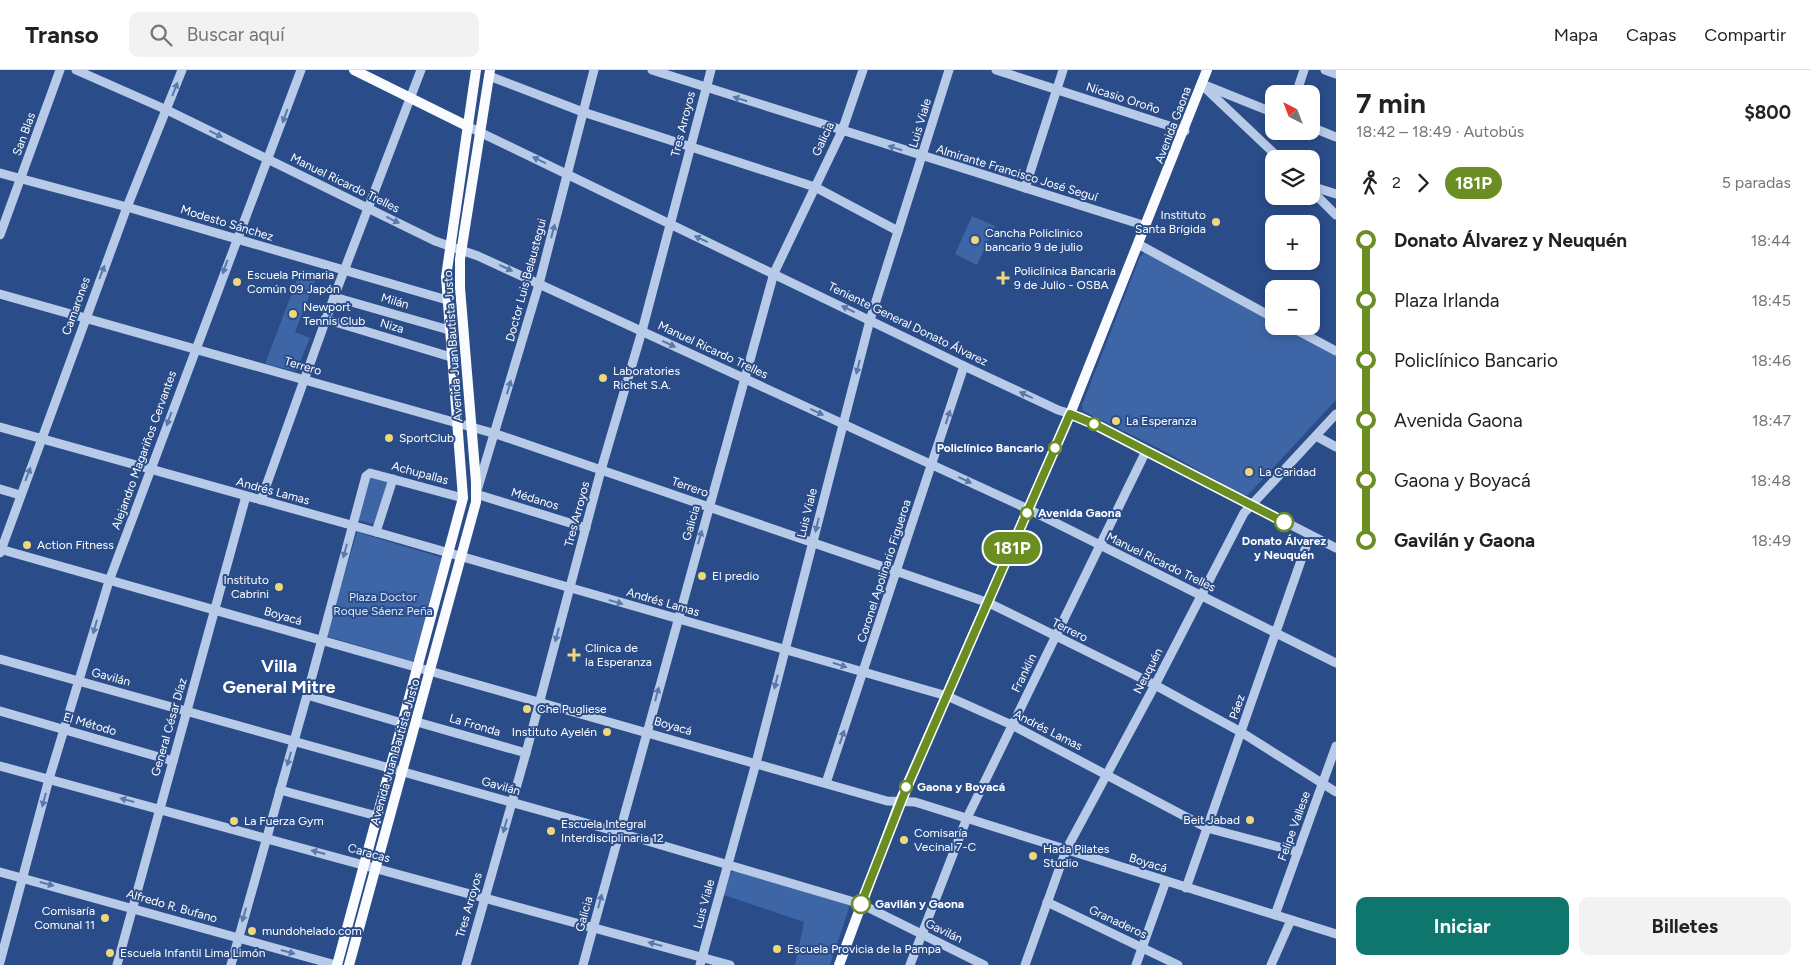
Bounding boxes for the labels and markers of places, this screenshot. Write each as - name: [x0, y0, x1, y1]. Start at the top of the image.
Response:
- place label: Instituto Santa Brígida: [1135, 208, 1206, 236]
- marker: Instituto Santa Brígida: [1210, 216, 1222, 228]
- place label: Cancha Policlinico bancario 9 de julio: [985, 226, 1083, 254]
- marker: Cancha Policlinico bancario 9 de julio: [969, 234, 981, 246]
- place label: Policlínica Bancaria 9 de Julio - OSBA: [1014, 264, 1116, 292]
- place label: Escuela Primaria Común 09 Japón: [247, 268, 340, 296]
- marker: Policlínica Bancaria 9 de Julio - OSBA: [996, 271, 1010, 285]
- marker: Escuela Primaria Común 09 Japón: [231, 276, 243, 288]
- place label: Newport Tennis Club: [303, 300, 365, 328]
- marker: Newport Tennis Club: [287, 308, 299, 320]
- place label: Laboratories Richet S.A.: [613, 364, 680, 392]
- marker: Laboratories Richet S.A.: [597, 372, 609, 384]
- place label: La Esperanza: [1126, 414, 1197, 428]
- marker: La Esperanza: [1110, 415, 1122, 427]
- unlabelled marker: [1087, 417, 1101, 431]
- place label: SportClub: [399, 431, 454, 445]
- marker: SportClub: [383, 432, 395, 444]
- place label: Policlínico Bancario: [937, 441, 1044, 455]
- marker: Policlínico Bancario: [1048, 441, 1062, 455]
- place label: La Caridad: [1259, 465, 1316, 479]
- marker: La Caridad: [1243, 466, 1255, 478]
- marker: Avenida Gaona: [1020, 506, 1034, 520]
- place label: Avenida Gaona: [1038, 506, 1121, 520]
- marker: Donato Álvarez y Neuquén: [1274, 512, 1294, 532]
- place label: Donato Álvarez y Neuquén: [1242, 534, 1326, 562]
- place label: Action Fitness: [37, 538, 114, 552]
- marker: Action Fitness: [21, 539, 33, 551]
- place label: El predio: [712, 569, 759, 583]
- marker: El predio: [696, 570, 708, 582]
- place label: Instituto Cabrini: [223, 573, 269, 601]
- marker: Instituto Cabrini: [273, 581, 285, 593]
- place label: Clinica de la Esperanza: [585, 641, 652, 669]
- marker: Clinica de la Esperanza: [567, 648, 581, 662]
- place label: Che Pugliese: [537, 702, 607, 716]
- marker: Che Pugliese: [521, 703, 533, 715]
- place label: Instituto Ayelén: [512, 725, 597, 739]
- marker: Instituto Ayelén: [601, 726, 613, 738]
- marker: Gaona y Boyacá: [899, 780, 913, 794]
- place label: Gaona y Boyacá: [917, 780, 1005, 794]
- place label: Beit Jabad: [1183, 813, 1240, 827]
- place label: La Fuerza Gym: [244, 814, 324, 828]
- marker: Beit Jabad: [1244, 814, 1256, 826]
- marker: La Fuerza Gym: [228, 815, 240, 827]
- place label: Escuela Integral Interdisciplinaria 12: [561, 817, 664, 845]
- marker: Escuela Integral Interdisciplinaria 12: [545, 825, 557, 837]
- place label: Comisaría Vecinal 7-C: [914, 826, 977, 854]
- marker: Comisaría Vecinal 7-C: [898, 834, 910, 846]
- place label: Hada Pilates Studio: [1043, 842, 1110, 870]
- marker: Hada Pilates Studio: [1027, 850, 1039, 862]
- marker: Gavilán y Gaona: [851, 894, 871, 914]
- place label: Gavilán y Gaona: [875, 897, 964, 911]
- place label: Comisaría Comunal 11: [34, 904, 95, 932]
- marker: Comisaría Comunal 11: [99, 912, 111, 924]
- place label: mundohelado.com: [262, 924, 362, 938]
- marker: mundohelado.com: [246, 925, 258, 937]
- place label: Escuela Provicia de la Pampa: [787, 942, 941, 956]
- marker: Escuela Provicia de la Pampa: [771, 943, 783, 955]
- place label: Escuela Infantil Lima Limón: [120, 946, 266, 960]
- marker: Escuela Infantil Lima Limón: [104, 947, 116, 959]

